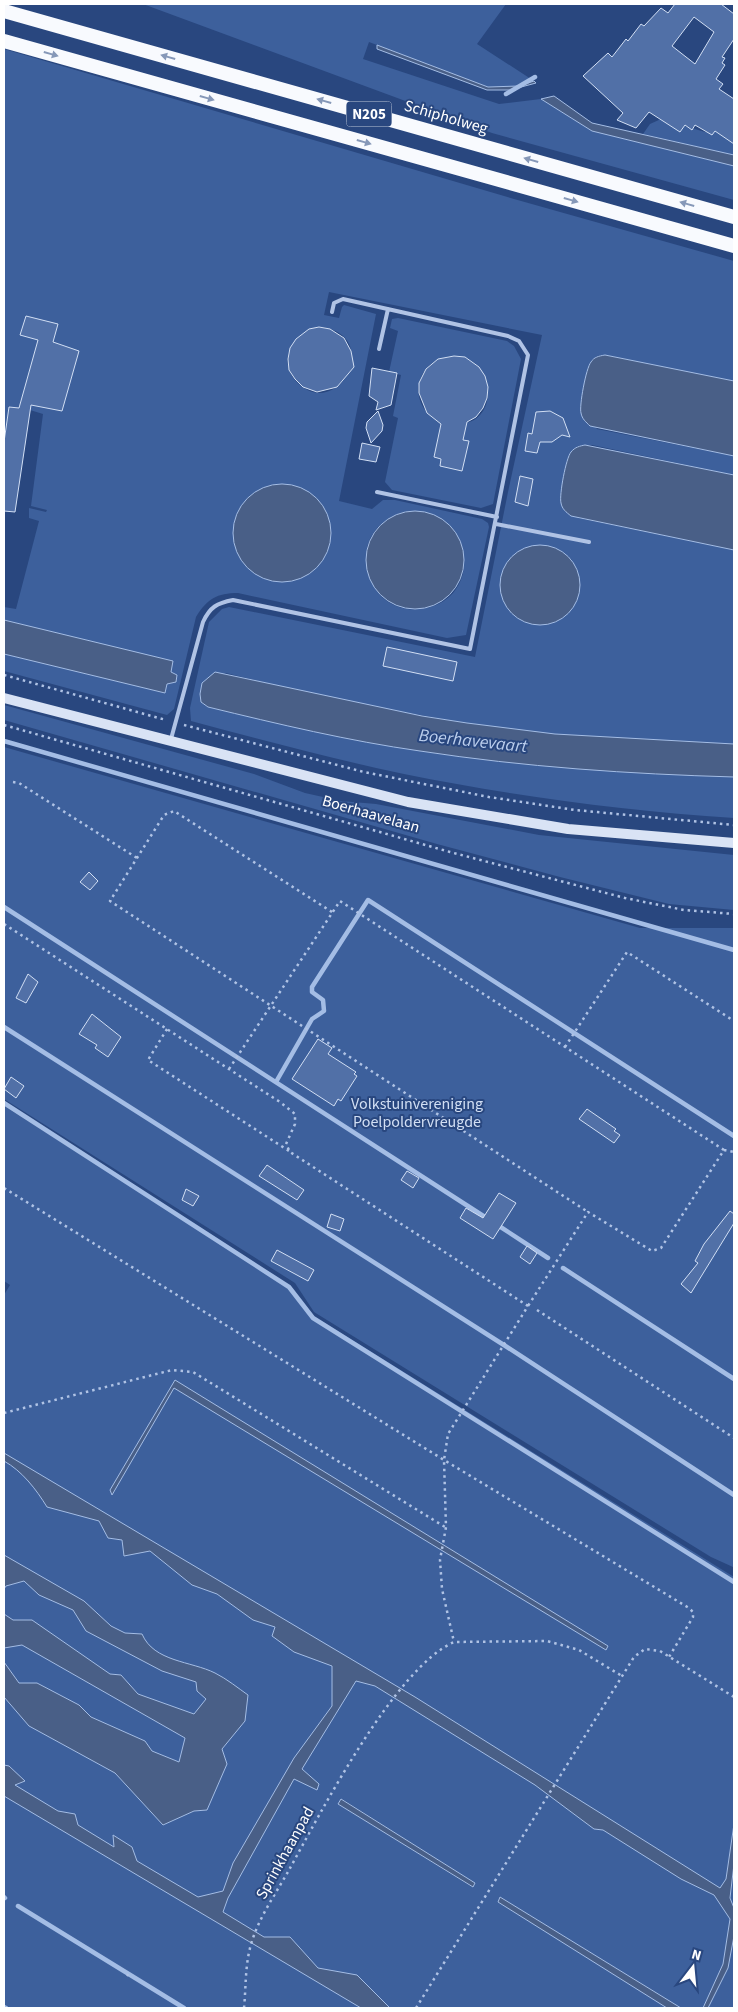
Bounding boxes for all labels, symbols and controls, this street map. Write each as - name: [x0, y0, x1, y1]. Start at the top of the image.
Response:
- one-way arrow: [43, 51, 58, 59]
- one-way arrow: [160, 53, 175, 61]
- one-way arrow: [200, 95, 215, 103]
- street label: Schipholweg: [402, 95, 490, 139]
- one-way arrow: [316, 97, 332, 105]
- road number: N205: [346, 102, 392, 126]
- one-way arrow: [356, 139, 371, 147]
- one-way arrow: [523, 155, 538, 163]
- one-way arrow: [563, 197, 578, 205]
- one-way arrow: [680, 199, 695, 207]
- water label: Boerhavevaart: [417, 723, 530, 759]
- street label: Boerhaavelaan: [320, 790, 422, 838]
- park label: Volkstuinvereniging Poelpoldervreugde: [351, 1093, 483, 1133]
- street label: Sprinkhaanpad: [250, 1803, 320, 1903]
- north arrow: [668, 1942, 718, 1992]
- text: N: [689, 1945, 704, 1966]

